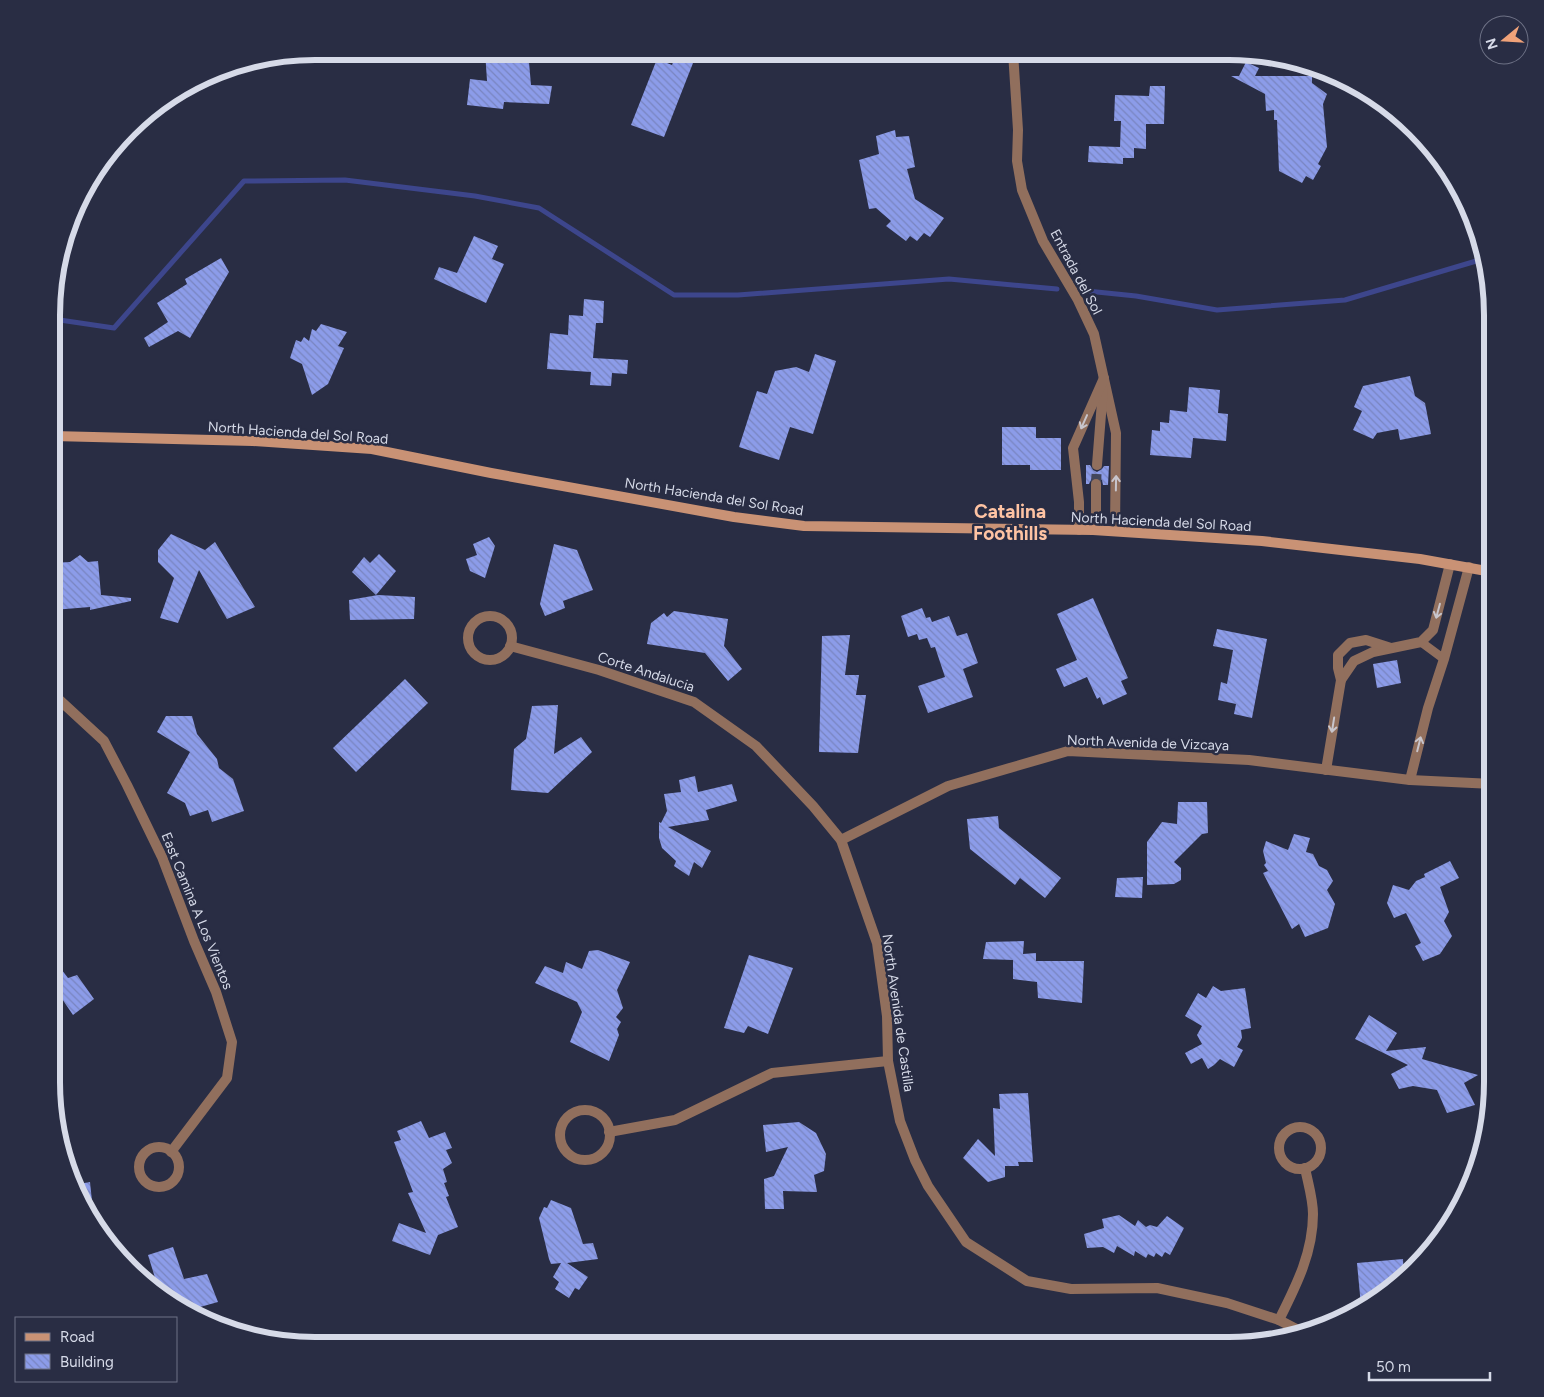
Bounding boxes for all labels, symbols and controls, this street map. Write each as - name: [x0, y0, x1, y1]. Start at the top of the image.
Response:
- north arrow: [1479, 15, 1529, 65]
- text: N: [1482, 36, 1502, 52]
- street label: Entrada del Sol: [1046, 226, 1106, 318]
- one-way arrow: [1079, 414, 1089, 429]
- street label: North Hacienda del Sol Road: [207, 418, 389, 448]
- street label: North Hacienda del Sol Road: [623, 474, 805, 520]
- one-way arrow: [1111, 475, 1121, 491]
- district label: Catalina Foothills: [973, 500, 1047, 545]
- street label: North Hacienda del Sol Road: [1070, 509, 1252, 535]
- one-way arrow: [1433, 603, 1442, 619]
- street label: Corte Andalucia: [595, 648, 697, 696]
- one-way arrow: [1328, 717, 1338, 733]
- street label: North Avenida de Vizcaya: [1067, 732, 1229, 754]
- one-way arrow: [1415, 737, 1424, 753]
- street label: East Camina A Los Vientos: [158, 830, 236, 992]
- street label: North Avenida de Castilla: [879, 933, 917, 1093]
- legend: [15, 1317, 178, 1382]
- text: Road: [60, 1328, 95, 1346]
- scale bar: [1369, 1350, 1490, 1382]
- text: Building: [60, 1353, 114, 1371]
- text: 50 m: [1376, 1358, 1411, 1376]

